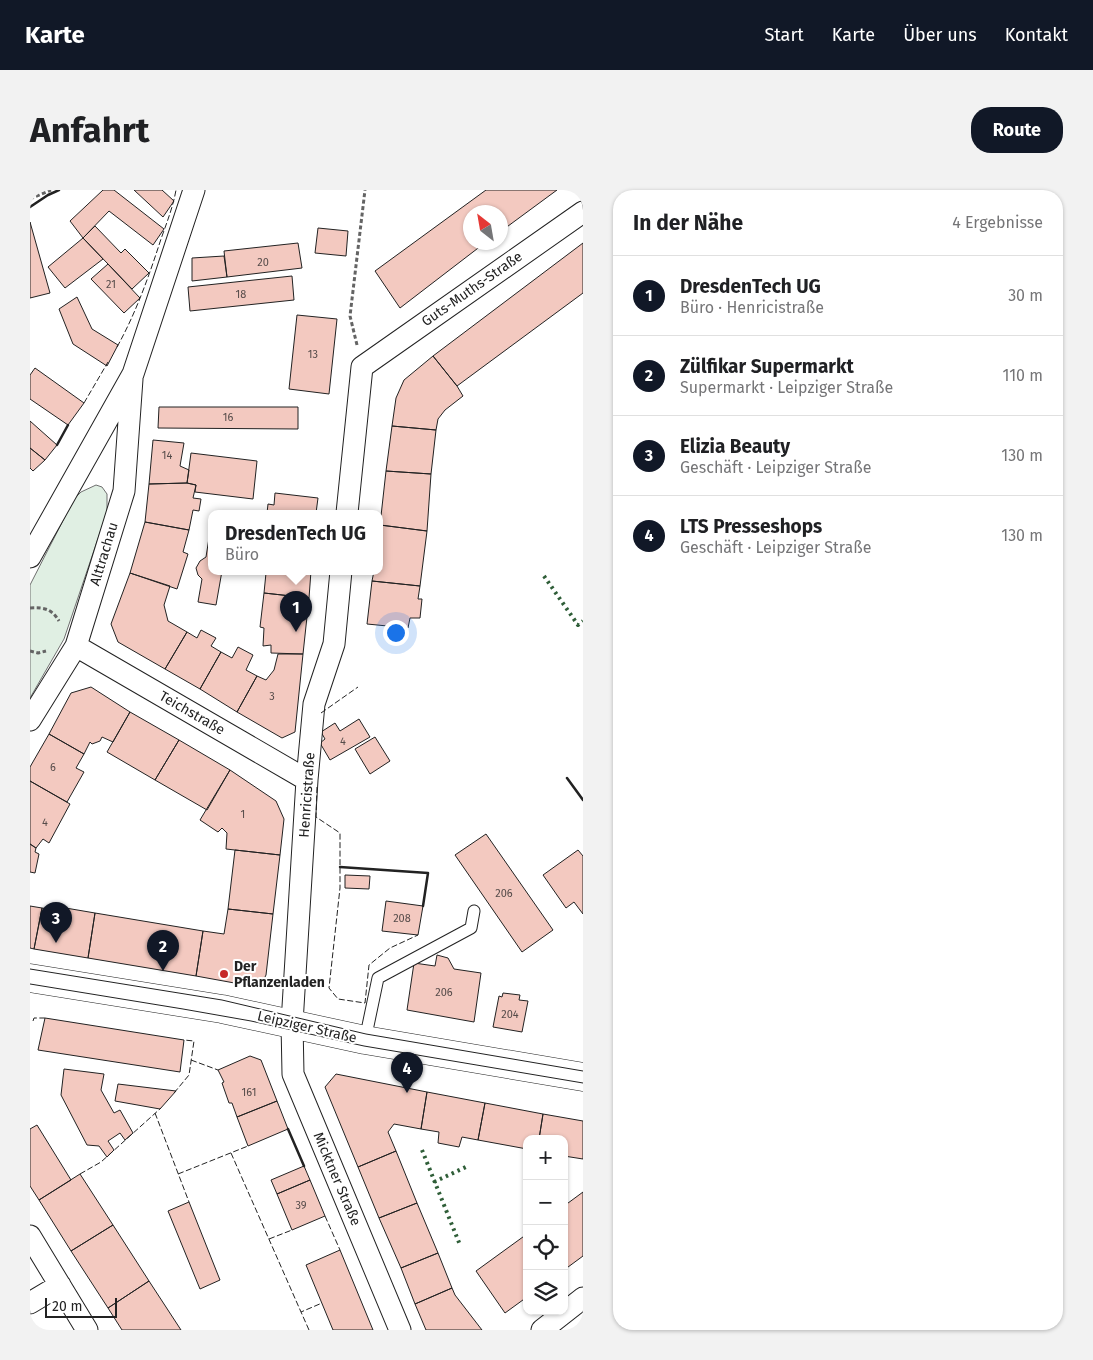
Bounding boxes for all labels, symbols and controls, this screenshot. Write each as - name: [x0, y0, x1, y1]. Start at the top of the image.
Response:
- text: Karte: [25, 21, 85, 49]
- text: Start: [764, 24, 804, 46]
- text: Karte: [832, 24, 875, 46]
- text: Über uns: [903, 24, 977, 46]
- text: Kontakt: [1005, 24, 1068, 46]
- button: Route: [971, 107, 1063, 153]
- text: Anfahrt: [30, 109, 149, 151]
- north arrow: [463, 205, 508, 250]
- text: In der Nähe: [633, 210, 743, 236]
- text: 4 Ergebnisse: [952, 213, 1043, 232]
- street label: Guts-Muths-Straße: [418, 248, 526, 330]
- house number: 20: [257, 256, 269, 269]
- text: DresdenTech UG: [680, 275, 821, 298]
- house number: 21: [106, 278, 116, 291]
- text: 1: [645, 286, 653, 305]
- text: 30 m: [1008, 286, 1043, 305]
- house number: 18: [236, 288, 246, 301]
- text: Büro · Henricistraße: [680, 298, 824, 317]
- house number: 13: [308, 348, 318, 361]
- text: Zülfikar Supermarkt: [680, 355, 854, 378]
- text: 2: [645, 366, 653, 385]
- text: 110 m: [1002, 366, 1043, 385]
- text: Supermarkt · Leipziger Straße: [680, 378, 893, 397]
- house number: 16: [223, 411, 233, 424]
- text: Elizia Beauty: [680, 435, 790, 458]
- text: 3: [645, 446, 653, 465]
- text: 130 m: [1001, 446, 1043, 465]
- house number: 14: [162, 449, 172, 462]
- text: Geschäft · Leipziger Straße: [680, 458, 871, 477]
- popup: [208, 510, 383, 575]
- text: LTS Presseshops: [680, 515, 822, 538]
- street label: Alttrachau: [86, 520, 122, 588]
- text: DresdenTech UG: [225, 522, 366, 545]
- text: 4: [644, 526, 654, 545]
- text: 130 m: [1001, 526, 1043, 545]
- text: Geschäft · Leipziger Straße: [680, 538, 871, 557]
- text: Büro: [225, 545, 259, 564]
- pin: 1: [280, 591, 312, 632]
- your location: [383, 620, 409, 646]
- street label: Teichstraße: [156, 687, 228, 739]
- house number: 3: [269, 690, 275, 703]
- house number: 4: [340, 735, 346, 748]
- street label: Henricistraße: [296, 752, 318, 838]
- house number: 6: [50, 761, 56, 774]
- house number: 1: [241, 808, 245, 821]
- house number: 4: [42, 816, 48, 829]
- house number: 206: [495, 887, 513, 900]
- pin: 3: [40, 902, 72, 943]
- house number: 208: [393, 912, 411, 925]
- pin: 2: [147, 930, 179, 971]
- place label: Der Pflanzenladen: [234, 958, 325, 991]
- marker: Der Pflanzenladen: [218, 968, 230, 980]
- house number: 206: [435, 986, 453, 999]
- street label: Leipziger Straße: [256, 1007, 358, 1047]
- house number: 204: [501, 1008, 519, 1021]
- pin: 4: [391, 1052, 423, 1093]
- house number: 161: [242, 1086, 256, 1099]
- street label: Micktner Straße: [310, 1130, 364, 1228]
- map controls: [523, 1135, 568, 1315]
- button: +: [523, 1135, 568, 1180]
- button: −: [523, 1180, 568, 1225]
- house number: 39: [295, 1199, 307, 1212]
- button: locate: [523, 1225, 568, 1270]
- button: layers: [523, 1270, 568, 1315]
- scale bar: [45, 1295, 118, 1318]
- text: 20 m: [52, 1298, 82, 1315]

